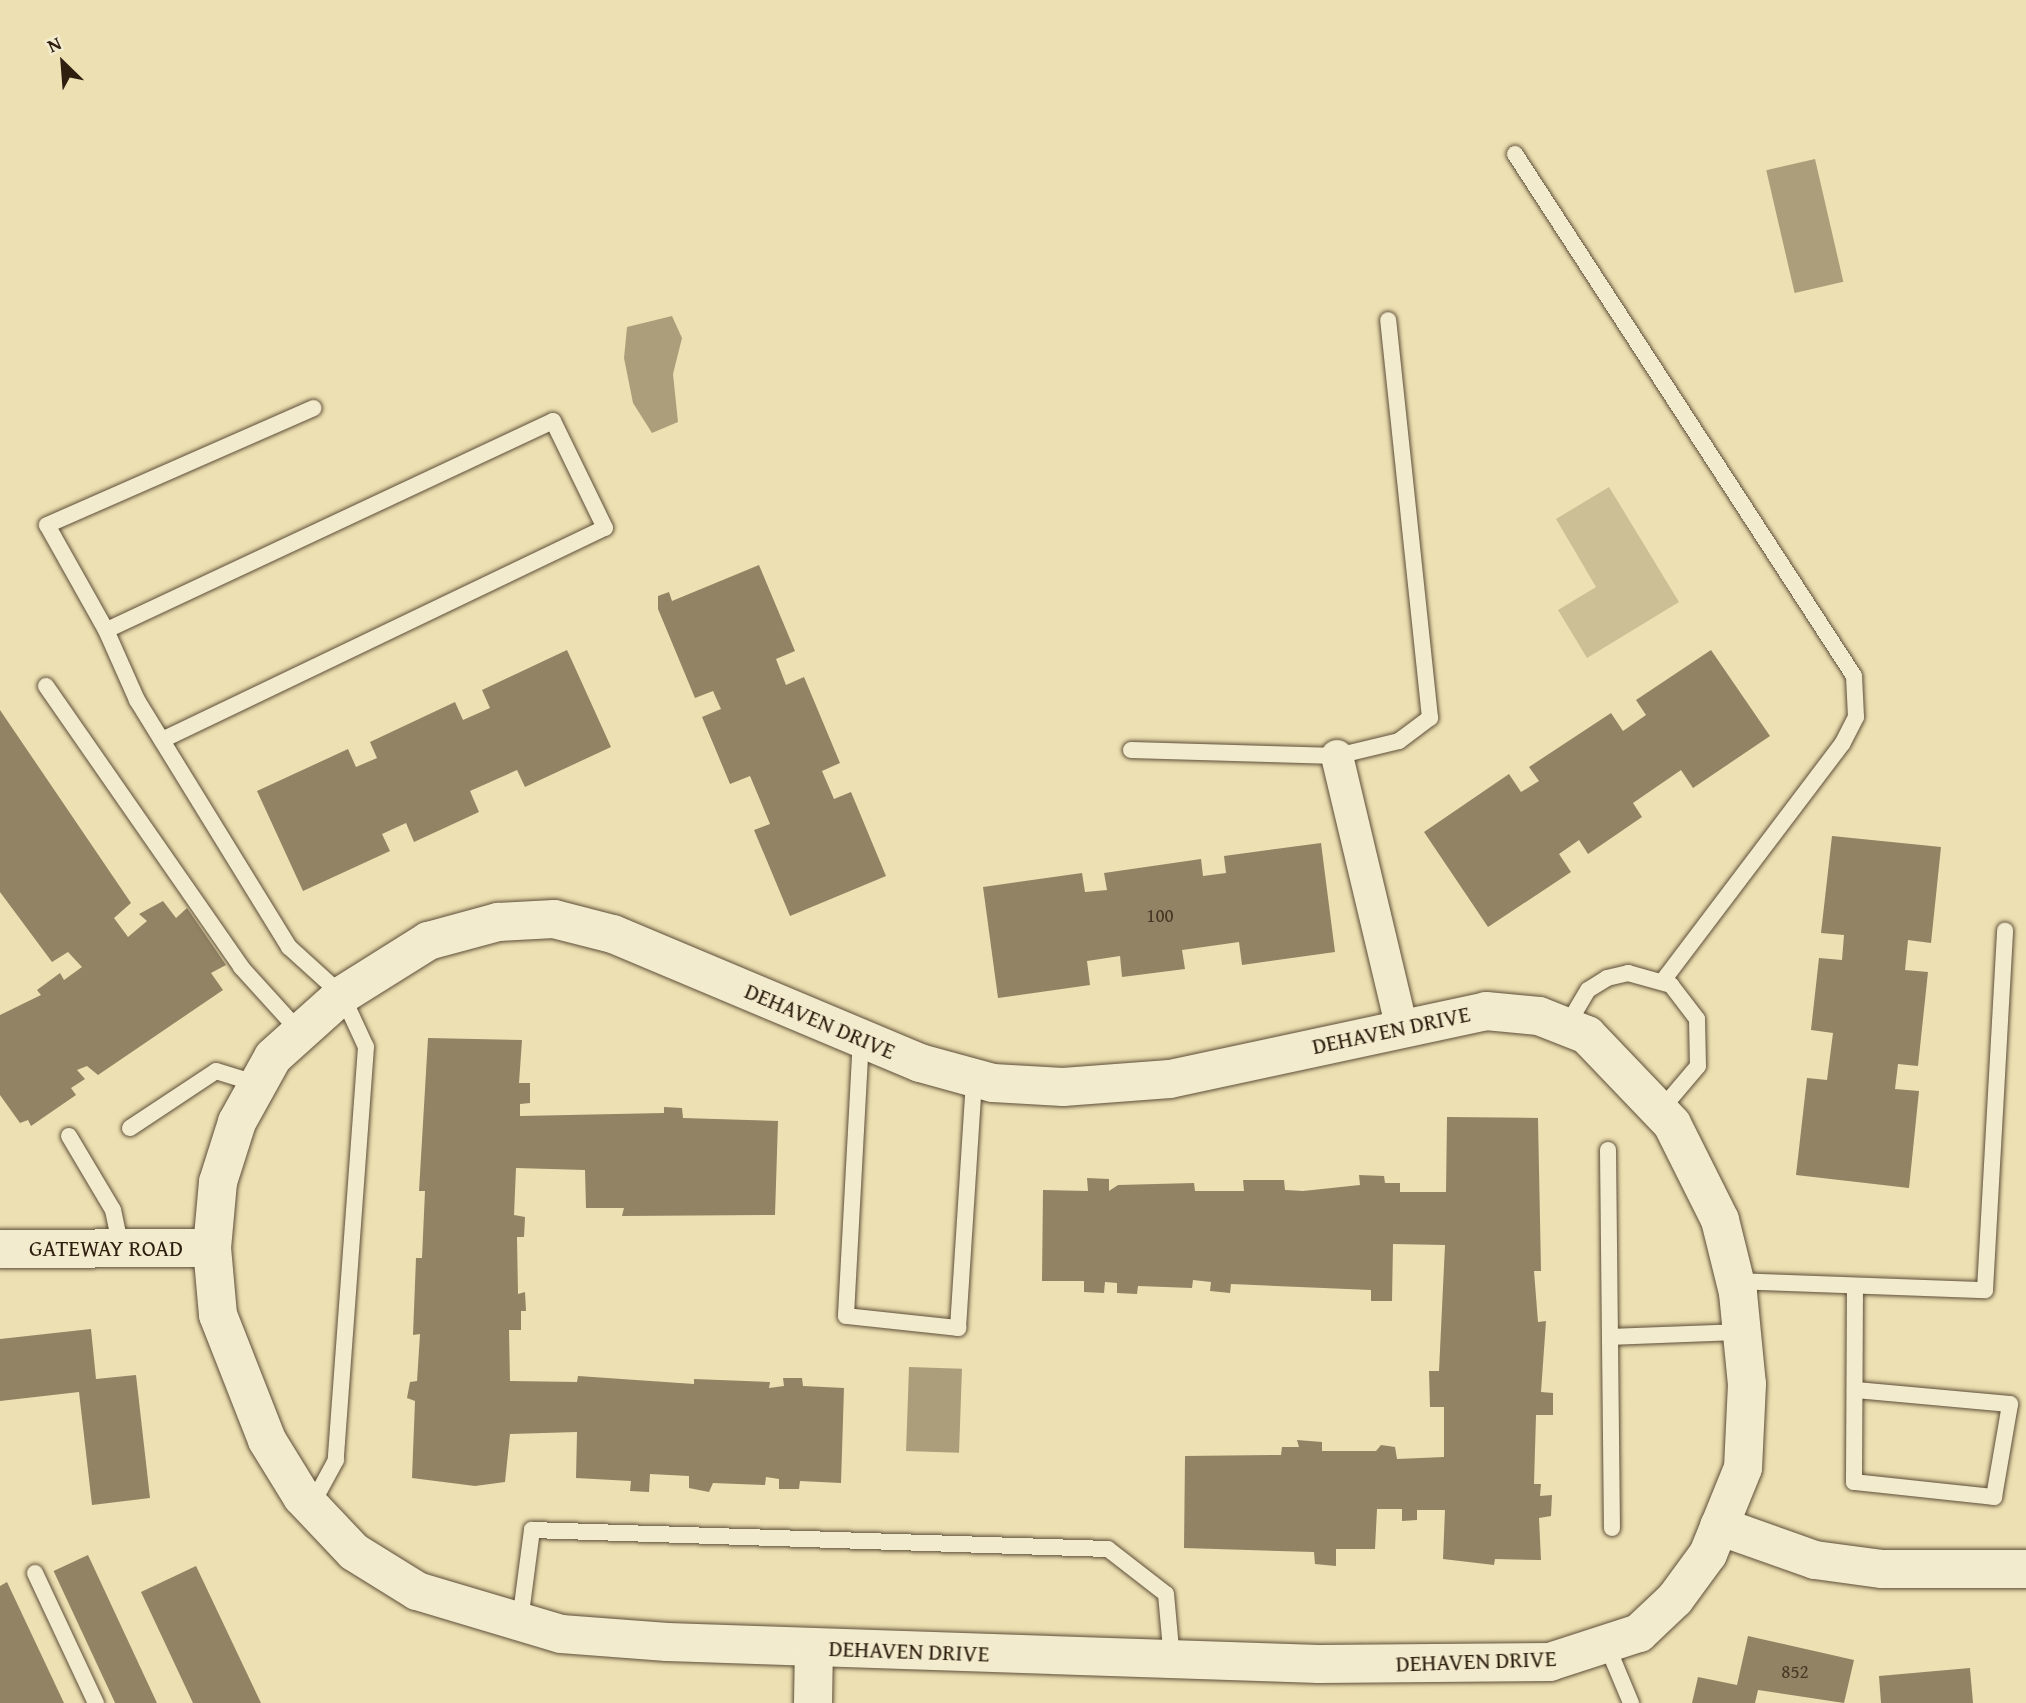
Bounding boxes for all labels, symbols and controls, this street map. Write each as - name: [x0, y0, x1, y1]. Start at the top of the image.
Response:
- north arrow: [28, 28, 98, 98]
- text: N: [42, 29, 66, 59]
- house number: 100: [1146, 905, 1174, 927]
- street label: DEHAVEN DRIVE: [741, 977, 899, 1065]
- street label: DEHAVEN DRIVE: [1309, 1000, 1473, 1060]
- street label: GATEWAY ROAD: [29, 1234, 183, 1262]
- street label: DEHAVEN DRIVE: [828, 1634, 990, 1668]
- street label: DEHAVEN DRIVE: [1395, 1644, 1557, 1678]
- house number: 852: [1781, 1661, 1809, 1683]

